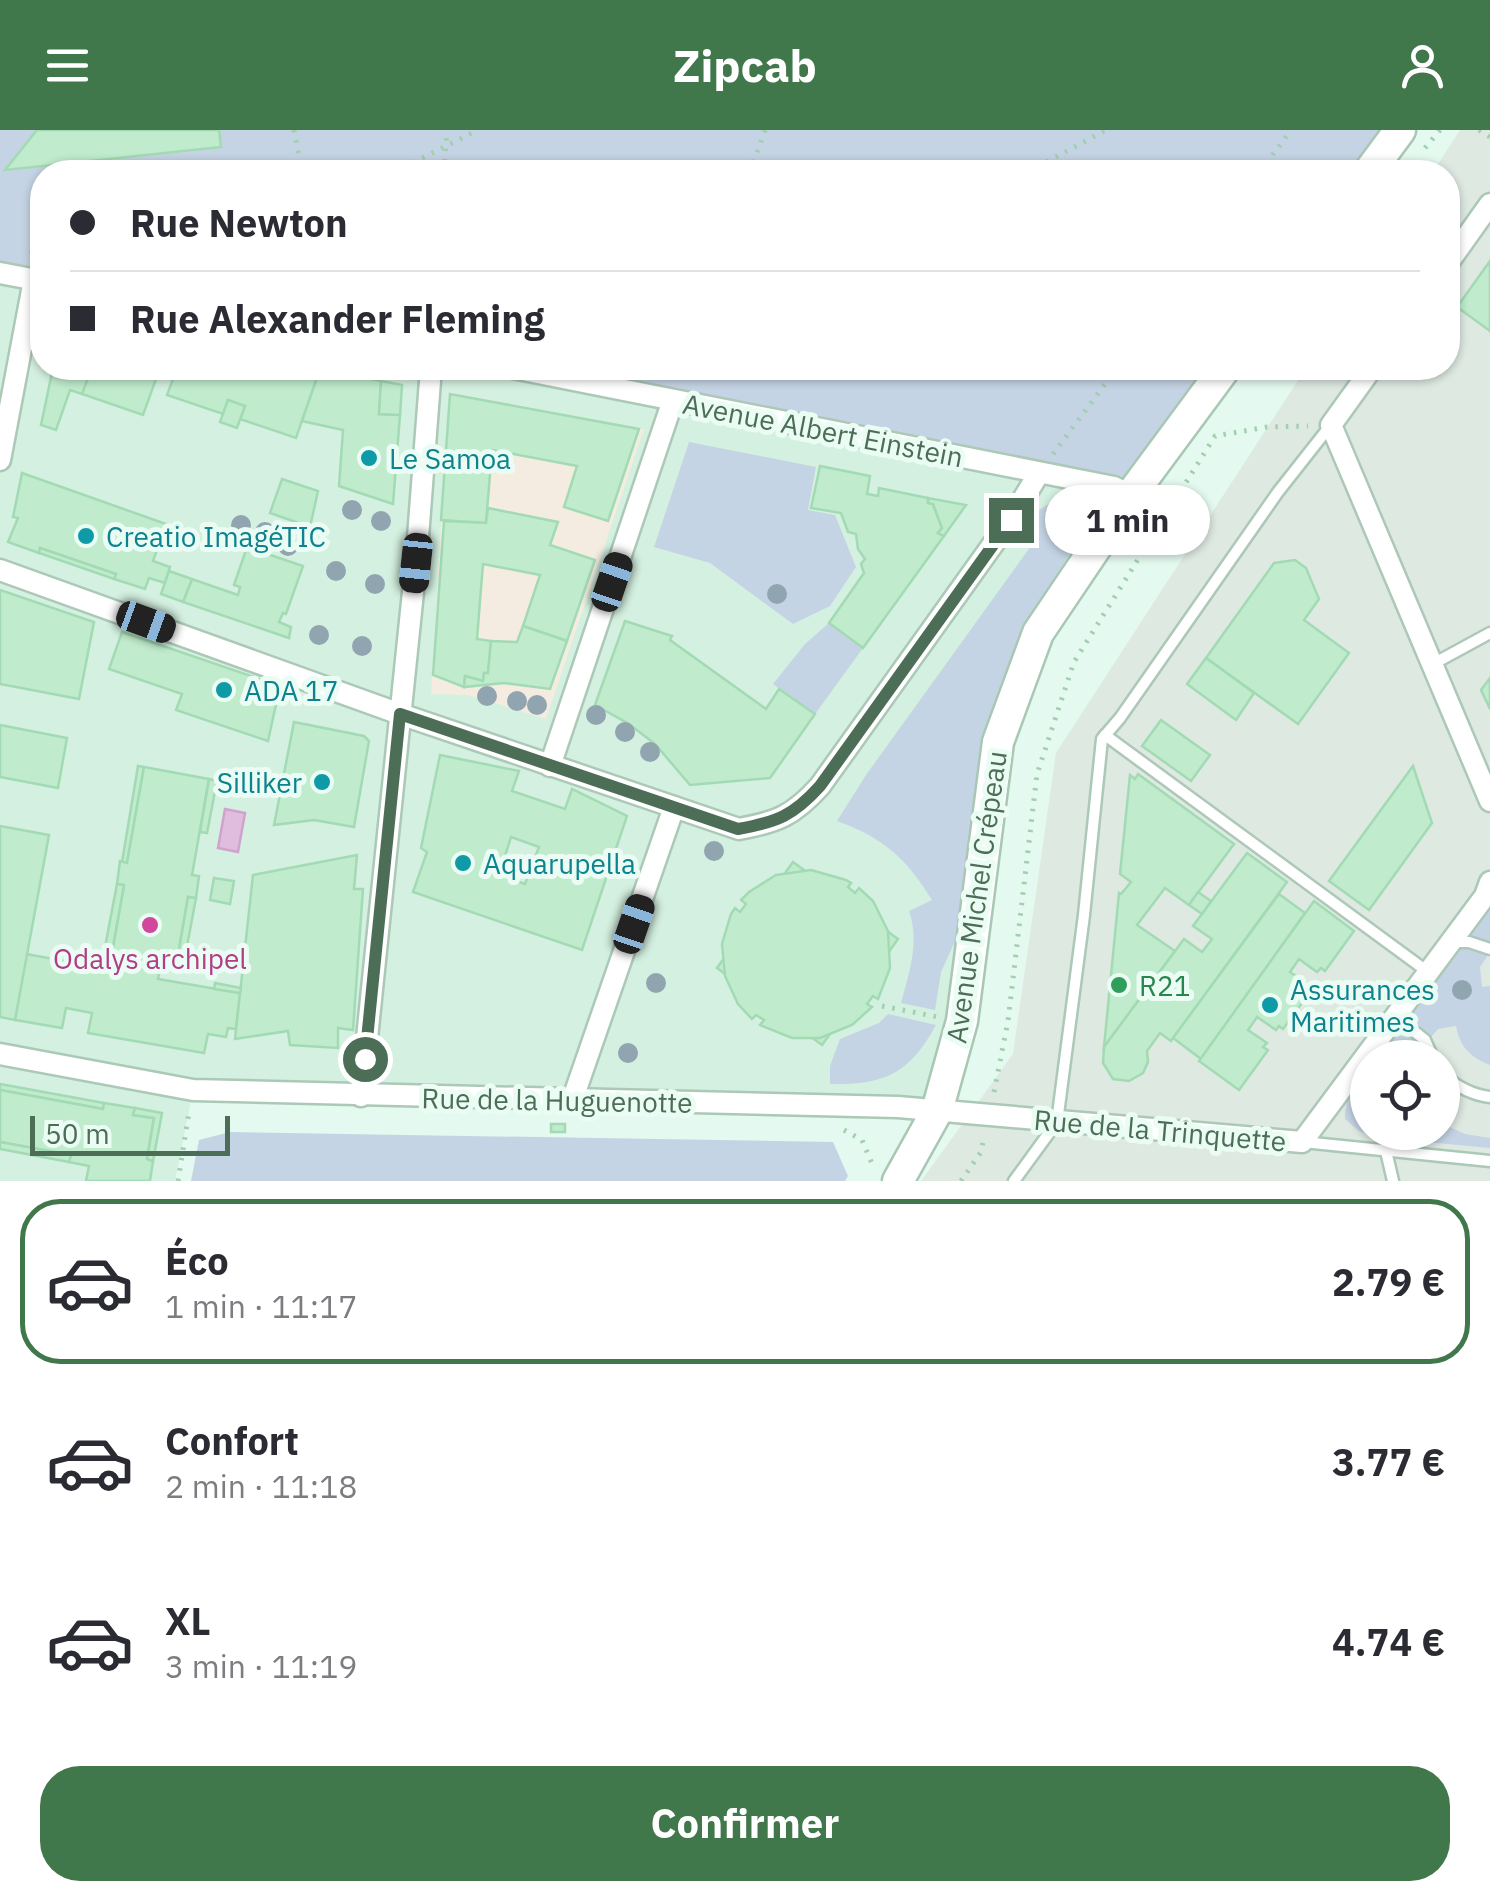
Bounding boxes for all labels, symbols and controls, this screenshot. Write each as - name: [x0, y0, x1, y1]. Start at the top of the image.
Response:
- text: Zipcab: [673, 36, 817, 94]
- icon: menu: [40, 38, 95, 93]
- icon: person: [1395, 38, 1450, 93]
- text: Rue Newton: [130, 198, 348, 247]
- text: Rue Alexander Fleming: [130, 294, 545, 343]
- street label: Avenue Albert Einstein: [680, 385, 966, 475]
- place label: Le Samoa: [389, 440, 511, 477]
- marker: Le Samoa: [358, 447, 380, 469]
- callout: 1 min: [1046, 485, 1211, 555]
- route end: [989, 498, 1034, 543]
- text: 1 min: [1086, 499, 1169, 541]
- place label: Creatio ImagéTIC: [106, 518, 326, 555]
- marker: Creatio ImagéTIC: [75, 525, 97, 547]
- car: [398, 532, 434, 594]
- car: [588, 549, 636, 615]
- car: [113, 598, 179, 646]
- place label: ADA 17: [244, 672, 339, 709]
- marker: ADA 17: [213, 679, 235, 701]
- street label: Avenue Michel Crépeau: [937, 748, 1015, 1046]
- place label: Silliker: [217, 764, 302, 801]
- marker: Silliker: [311, 771, 333, 793]
- place label: Aquarupella: [483, 845, 636, 882]
- marker: Aquarupella: [452, 852, 474, 874]
- car: [610, 891, 658, 957]
- marker: Odalys archipel: [139, 914, 161, 936]
- place label: Odalys archipel: [53, 940, 247, 977]
- place label: R21: [1139, 967, 1191, 1004]
- place label: Assurances Maritimes: [1290, 971, 1435, 1040]
- marker: R21: [1108, 974, 1130, 996]
- marker: Assurances Maritimes: [1259, 994, 1281, 1016]
- route start: [343, 1037, 388, 1082]
- map controls: [1350, 1040, 1460, 1150]
- button: locate: [1350, 1040, 1460, 1150]
- street label: Rue de la Huguenotte: [421, 1079, 693, 1121]
- street label: Rue de la Trinquette: [1032, 1101, 1288, 1159]
- scale bar: [30, 1111, 230, 1156]
- text: 50 m: [45, 1115, 110, 1152]
- text: Éco: [165, 1236, 229, 1285]
- icon: car: [45, 1237, 135, 1327]
- text: 2.79 €: [1332, 1257, 1445, 1306]
- text: 1 min · 11:17: [165, 1285, 358, 1327]
- text: Confort: [165, 1416, 299, 1465]
- icon: car: [45, 1417, 135, 1507]
- text: 3.77 €: [1332, 1437, 1445, 1486]
- text: 2 min · 11:18: [165, 1465, 358, 1507]
- text: XL: [165, 1596, 211, 1645]
- icon: car: [45, 1597, 135, 1687]
- text: 4.74 €: [1332, 1617, 1445, 1666]
- text: 3 min · 11:19: [165, 1645, 358, 1687]
- button: Confirmer: [40, 1766, 1450, 1881]

